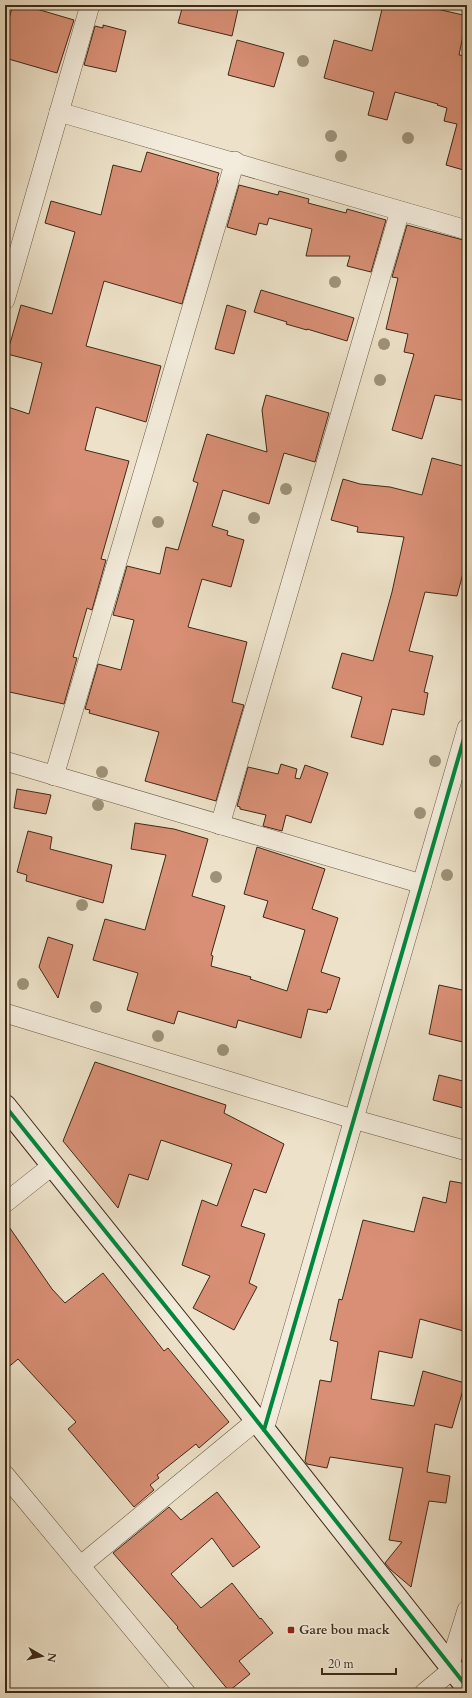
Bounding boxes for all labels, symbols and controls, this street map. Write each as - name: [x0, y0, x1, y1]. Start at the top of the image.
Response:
- place label: Gare bou mack: [299, 1621, 391, 1639]
- marker: Gare bou mack: [286, 1625, 296, 1635]
- north arrow: [22, 1636, 62, 1676]
- scale bar: [322, 1650, 396, 1676]
- text: N: [43, 1652, 60, 1664]
- text: 20 m: [328, 1656, 355, 1672]

